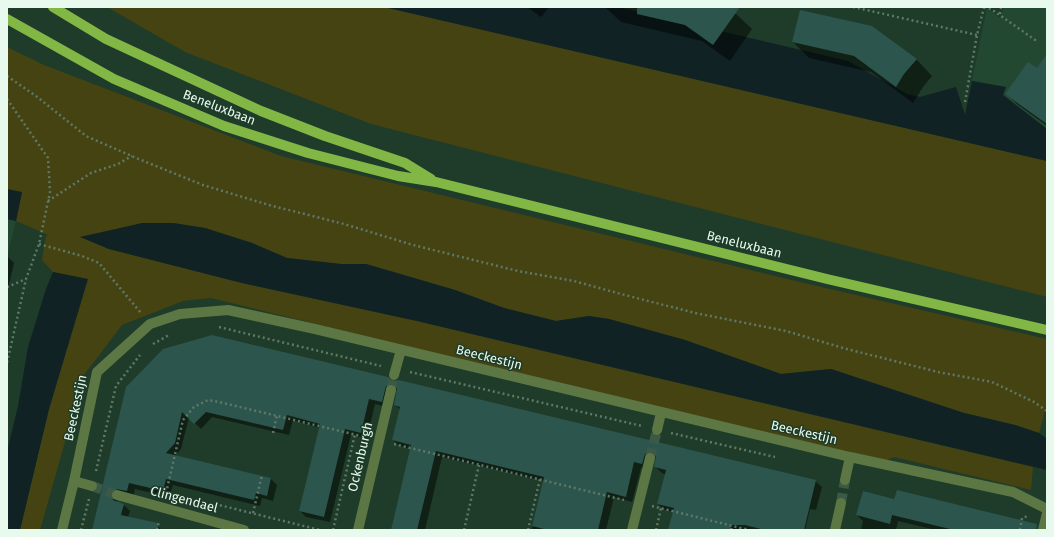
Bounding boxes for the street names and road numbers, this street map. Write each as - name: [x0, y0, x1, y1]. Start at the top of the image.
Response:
- street label: Beneluxbaan: [180, 87, 258, 129]
- street label: Beneluxbaan: [705, 228, 783, 262]
- street label: Beeckestijn: [454, 342, 524, 374]
- street label: Beeckestijn: [61, 373, 91, 443]
- street label: Beeckestijn: [769, 418, 839, 448]
- street label: Ockenburgh: [345, 421, 377, 493]
- street label: Clingendael: [149, 484, 219, 516]

